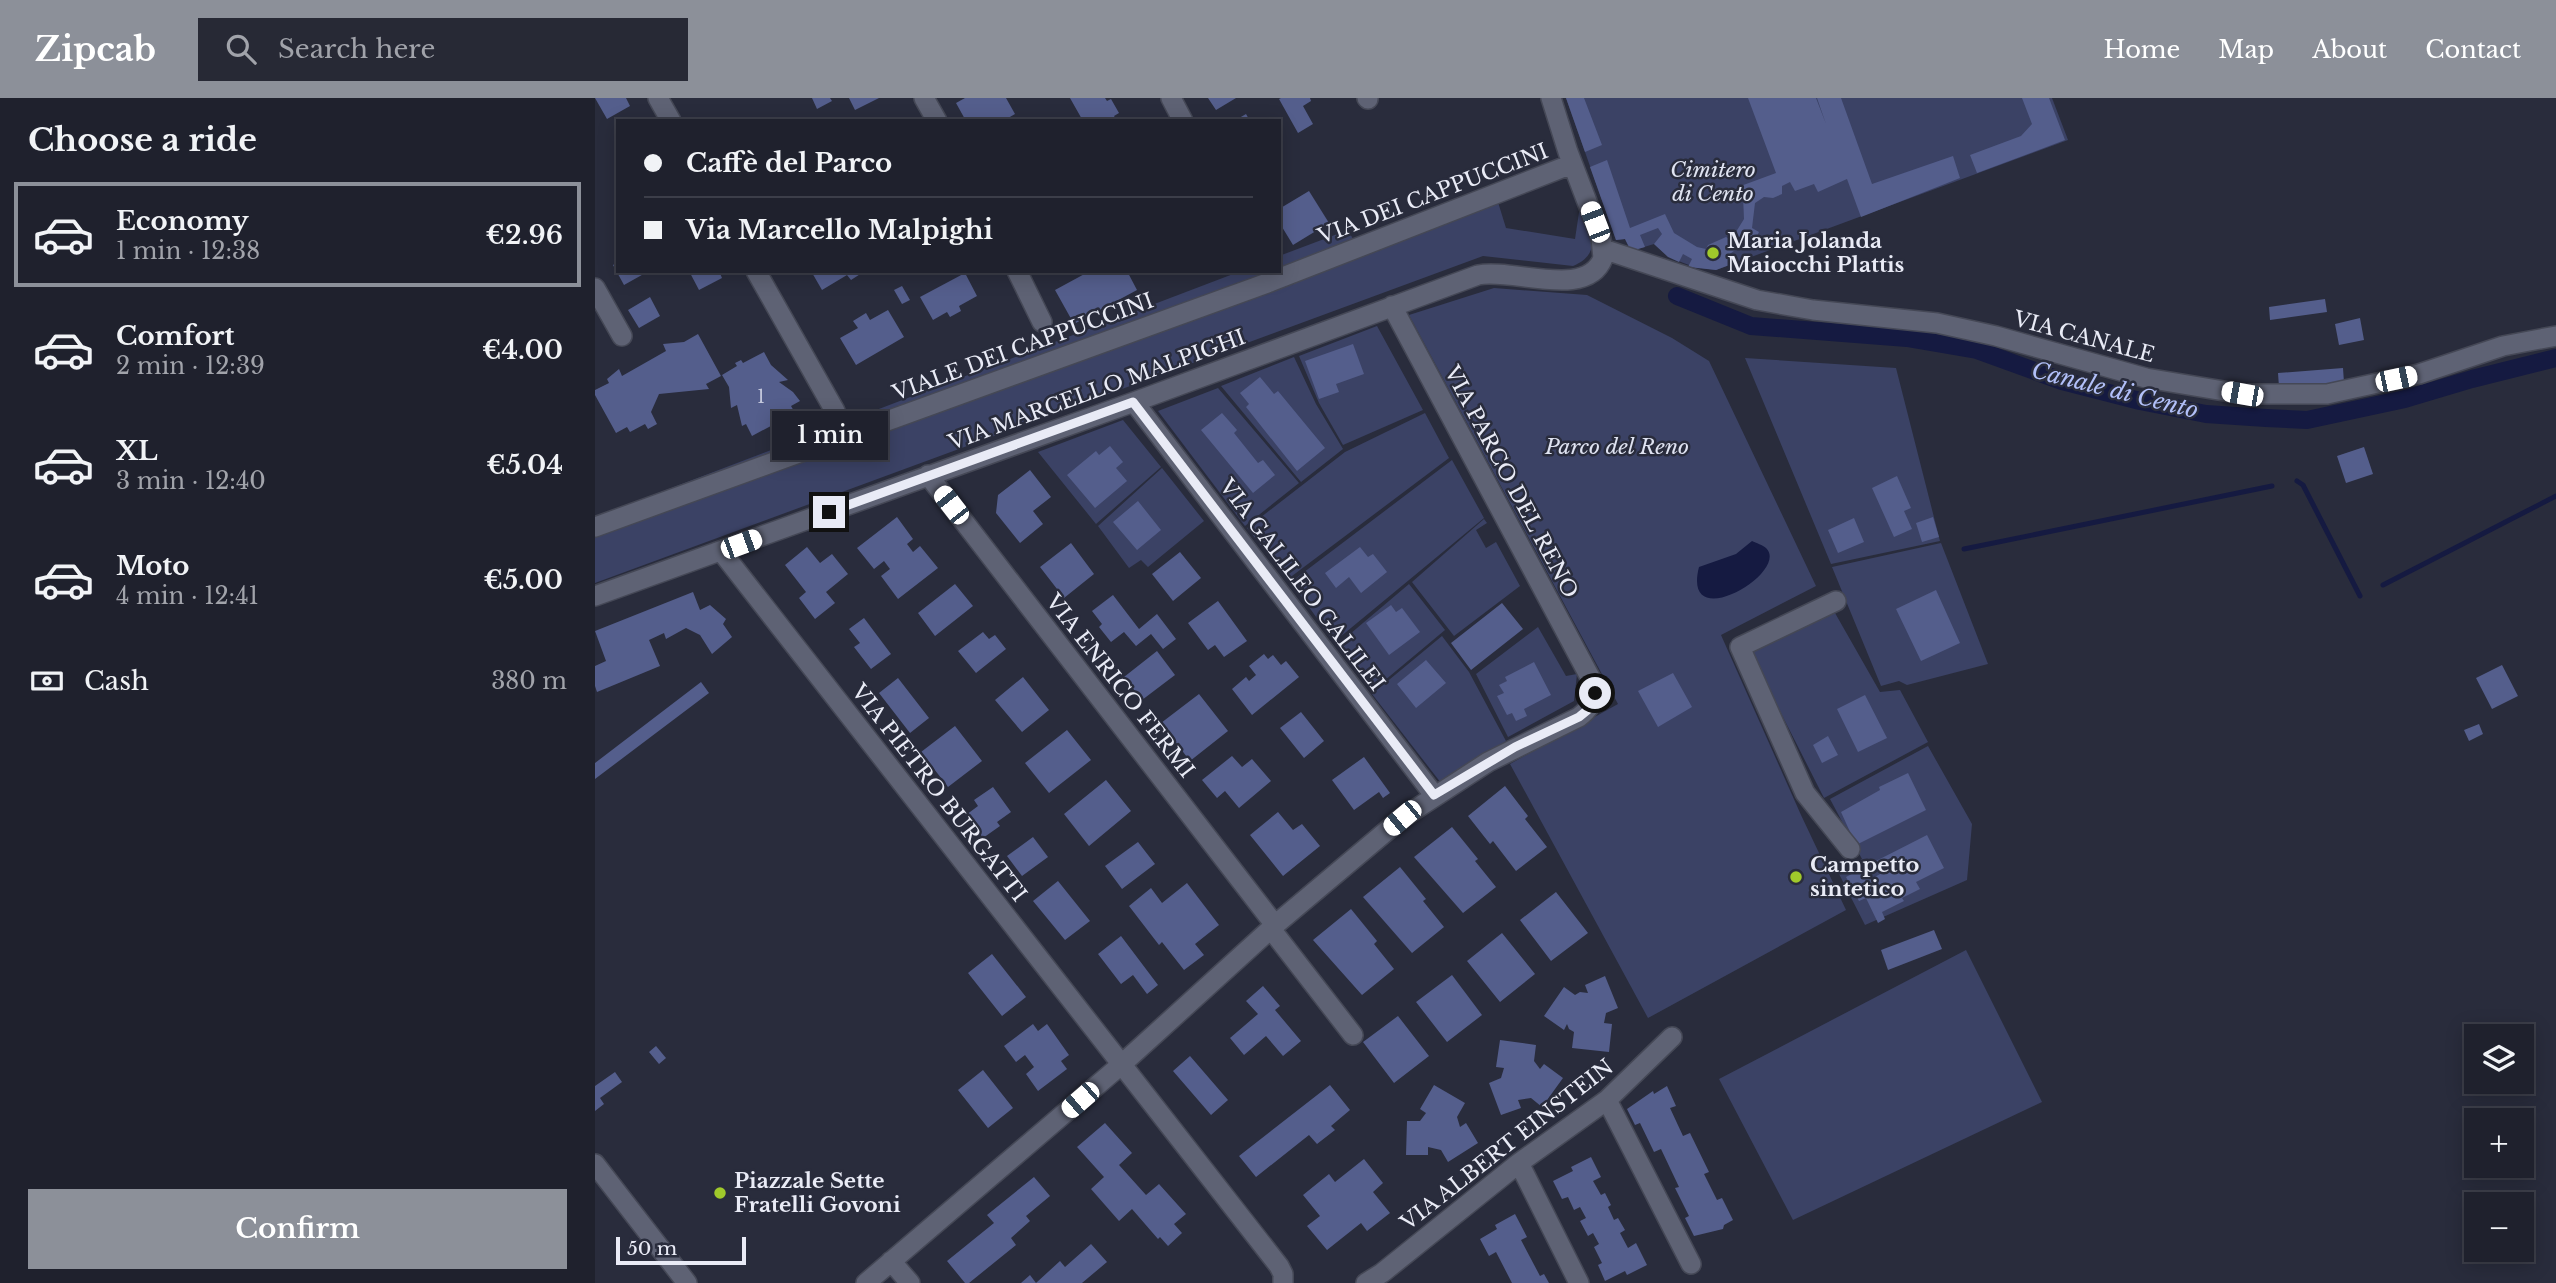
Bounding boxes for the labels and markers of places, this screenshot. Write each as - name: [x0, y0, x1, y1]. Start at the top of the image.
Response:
- place label: Maria Jolanda Maiocchi Plattis: [1727, 228, 1905, 278]
- marker: Maria Jolanda Maiocchi Plattis: [1705, 245, 1721, 261]
- place label: Campetto sintetico: [1810, 852, 1920, 902]
- marker: Campetto sintetico: [1788, 869, 1804, 885]
- place label: Piazzale Sette Fratelli Govoni: [734, 1168, 901, 1218]
- marker: Piazzale Sette Fratelli Govoni: [712, 1185, 728, 1201]

